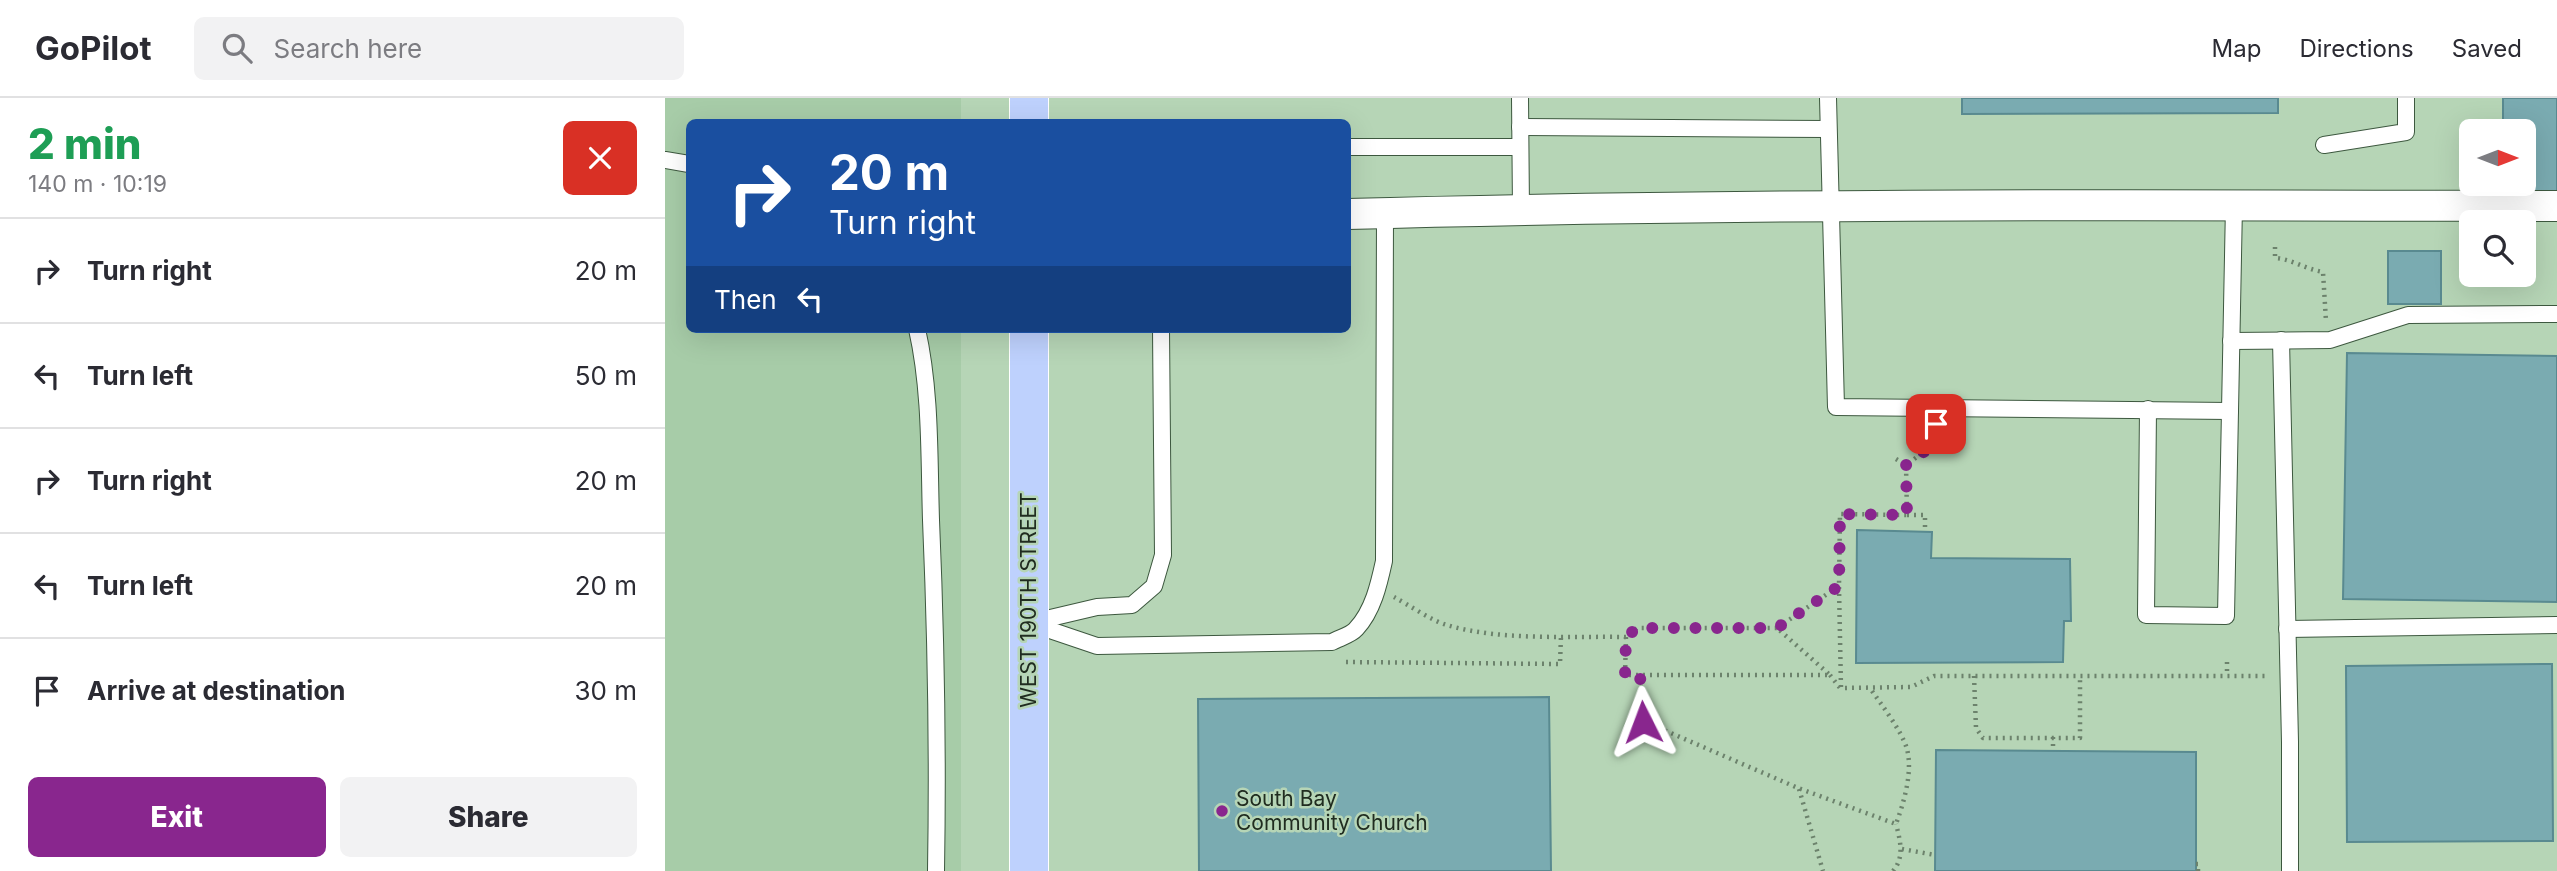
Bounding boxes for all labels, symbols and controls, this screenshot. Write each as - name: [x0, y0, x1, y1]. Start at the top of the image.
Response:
- search box: [194, 17, 684, 80]
- text: GoPilot: [35, 28, 152, 68]
- icon: search: [218, 29, 256, 67]
- text: Search here: [274, 33, 422, 64]
- text: Map: [2212, 34, 2261, 63]
- text: Directions: [2299, 34, 2414, 63]
- text: Saved: [2452, 34, 2522, 63]
- text: 2 min: [28, 118, 142, 169]
- north arrow: [2459, 119, 2536, 196]
- map controls: [2459, 119, 2536, 287]
- button: close: [563, 121, 637, 195]
- text: 20 m: [829, 143, 949, 202]
- icon: right: [714, 147, 805, 238]
- text: 140 m · 10:19: [28, 170, 167, 198]
- text: Turn right: [829, 203, 976, 242]
- button: search: [2459, 210, 2536, 287]
- icon: right: [28, 252, 66, 290]
- text: Turn right: [87, 255, 212, 286]
- text: 20 m: [575, 255, 637, 286]
- icon: left: [791, 280, 829, 318]
- text: Then: [714, 284, 777, 315]
- icon: left: [28, 357, 66, 395]
- text: Turn left: [87, 360, 193, 391]
- text: 50 m: [575, 360, 637, 391]
- pin: [1906, 394, 1966, 454]
- icon: arrive: [1917, 405, 1955, 443]
- icon: right: [28, 462, 66, 500]
- text: Turn right: [87, 465, 212, 496]
- text: 20 m: [575, 465, 637, 496]
- street label: WEST 190TH STREET: [1016, 492, 1041, 708]
- icon: left: [28, 567, 66, 605]
- text: Turn left: [87, 570, 193, 601]
- text: 20 m: [575, 570, 637, 601]
- icon: arrive: [28, 672, 66, 710]
- text: Arrive at destination: [87, 675, 346, 706]
- text: 30 m: [574, 675, 637, 706]
- position arrow: [1606, 685, 1680, 759]
- button: Exit: [28, 777, 326, 857]
- button: Share: [340, 777, 637, 857]
- place label: South Bay Community Church: [1236, 786, 1428, 835]
- marker: South Bay Community Church: [1214, 803, 1230, 819]

